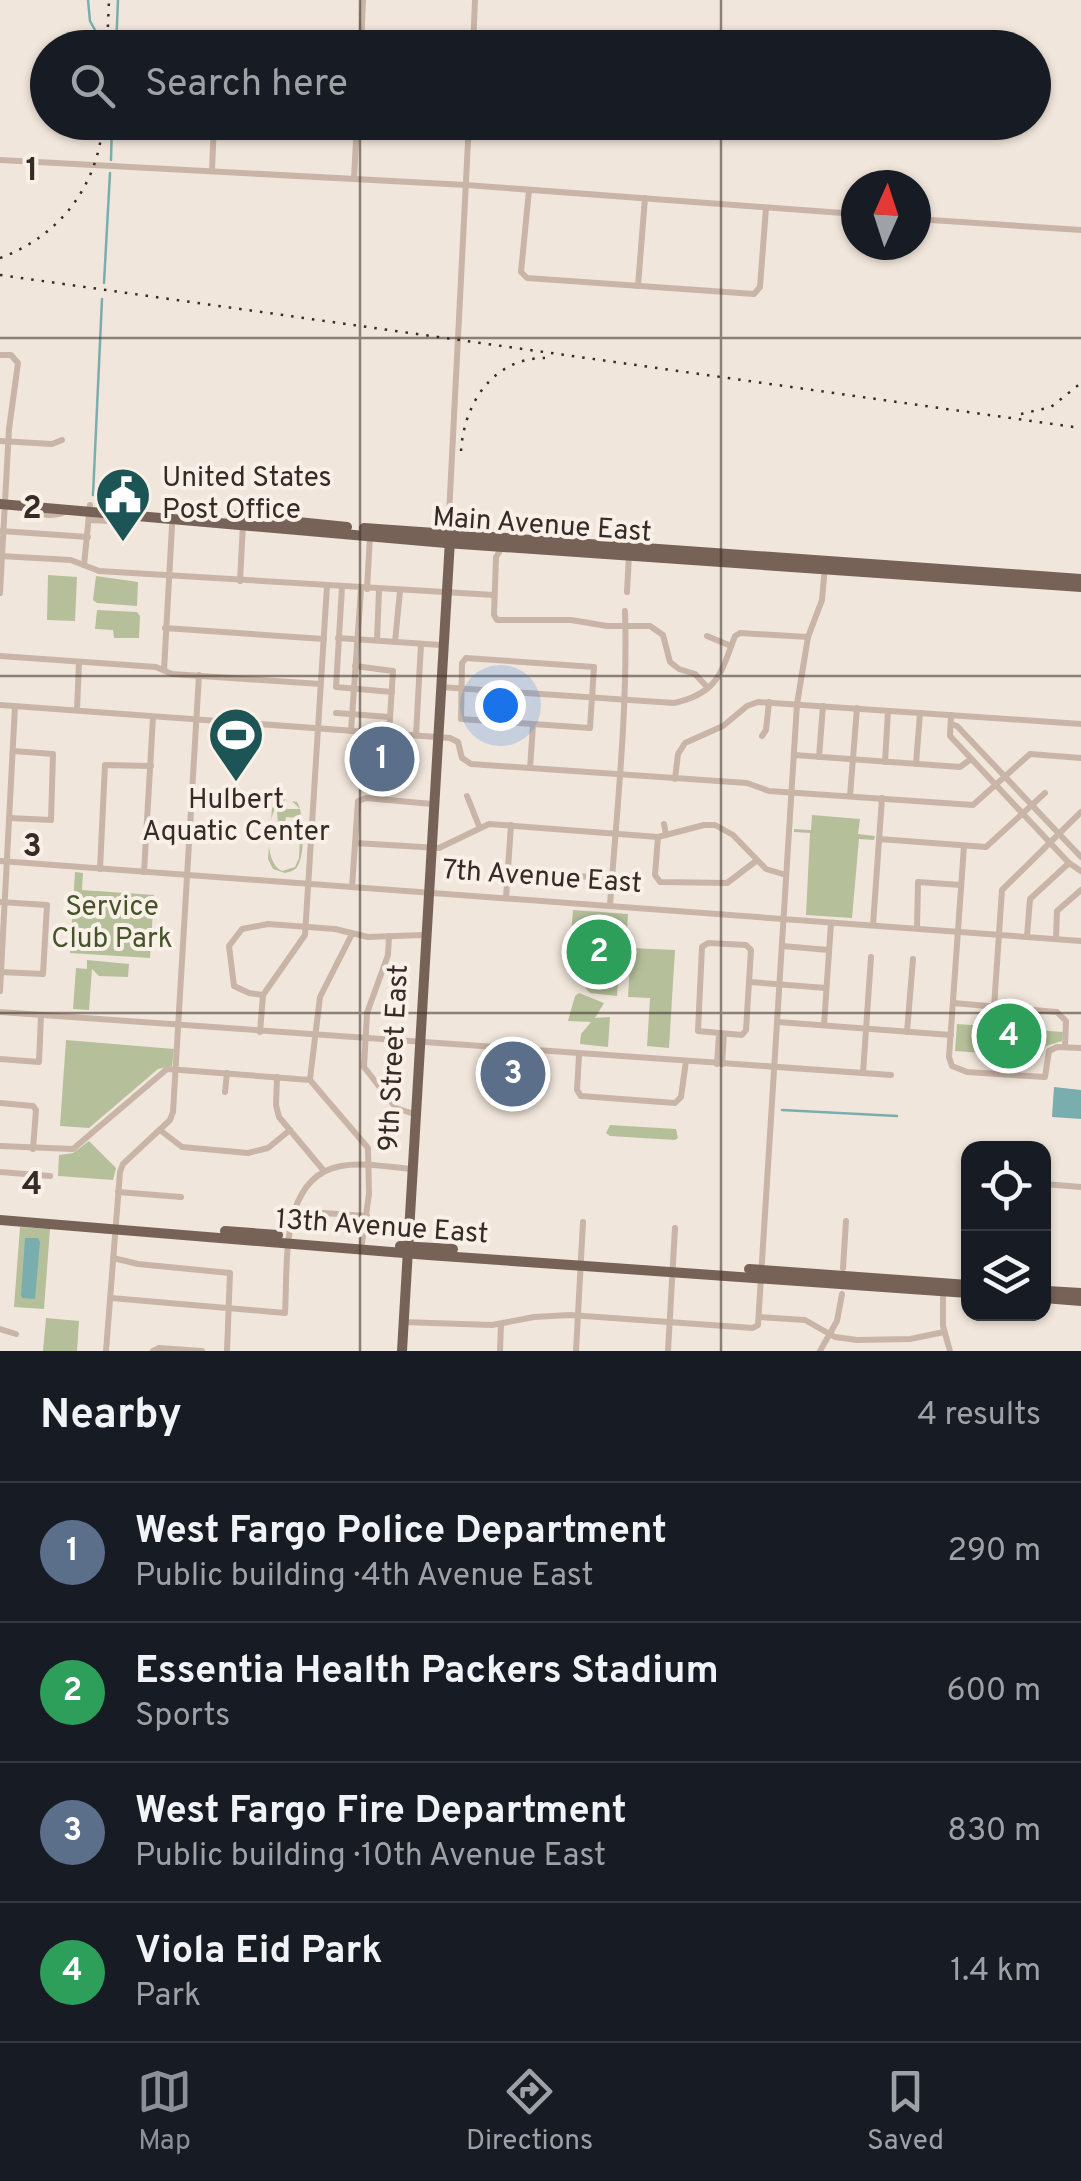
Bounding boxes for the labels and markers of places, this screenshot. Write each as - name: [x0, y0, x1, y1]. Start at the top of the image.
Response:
- place label: United States Post Office: [162, 461, 332, 529]
- public building icon: United States Post Office: [93, 465, 153, 544]
- sports icon: Hulbert Aquatic Center: [206, 705, 266, 784]
- pin: 1: [350, 722, 414, 796]
- place label: Hulbert Aquatic Center: [142, 783, 330, 851]
- pin: 2: [566, 914, 632, 990]
- pin: 4: [976, 998, 1042, 1074]
- pin: 3: [480, 1036, 546, 1112]

